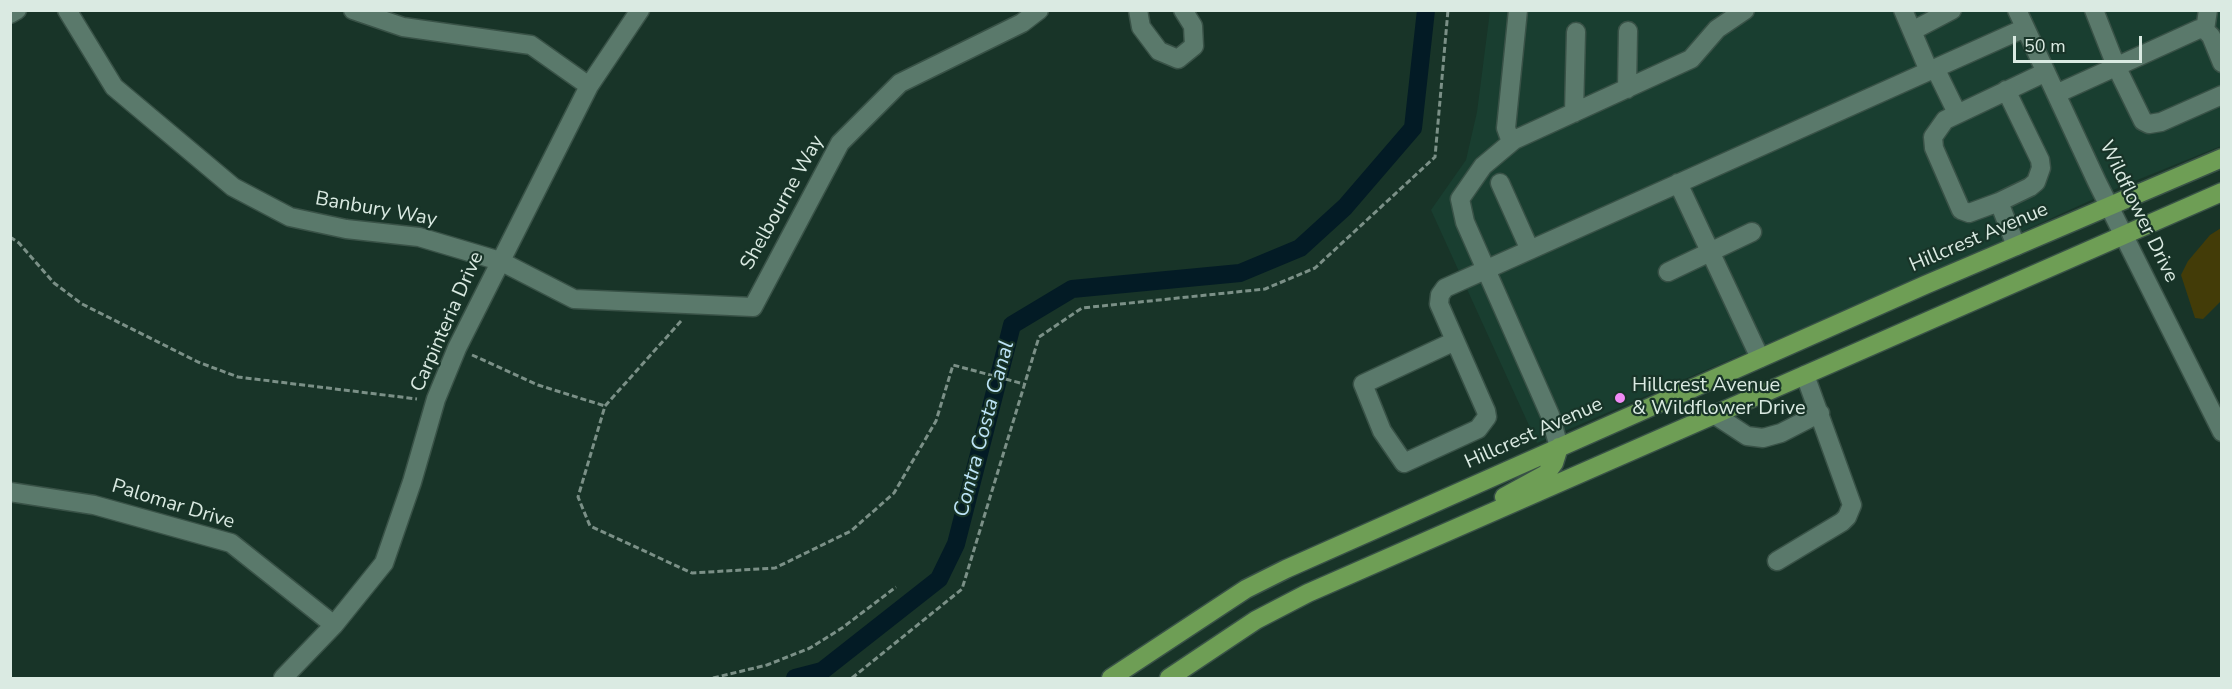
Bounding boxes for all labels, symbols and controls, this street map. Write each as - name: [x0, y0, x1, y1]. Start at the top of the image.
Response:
- scale bar: [2016, 24, 2145, 62]
- text: 50 m: [2024, 34, 2066, 58]
- street label: Shelbourne Way: [736, 132, 830, 274]
- street label: Wildflower Drive: [2093, 137, 2183, 287]
- street label: Banbury Way: [313, 187, 439, 233]
- street label: Hillcrest Avenue: [1906, 198, 2052, 278]
- street label: Carpinteria Drive: [406, 248, 490, 396]
- water label: Contra Costa Canal: [949, 338, 1021, 520]
- place label: Hillcrest Avenue & Wildflower Drive: [1632, 374, 1806, 421]
- marker: Hillcrest Avenue & Wildflower Drive: [1613, 391, 1627, 405]
- street label: Hillcrest Avenue: [1461, 393, 1607, 475]
- street label: Palomar Drive: [109, 475, 237, 535]

